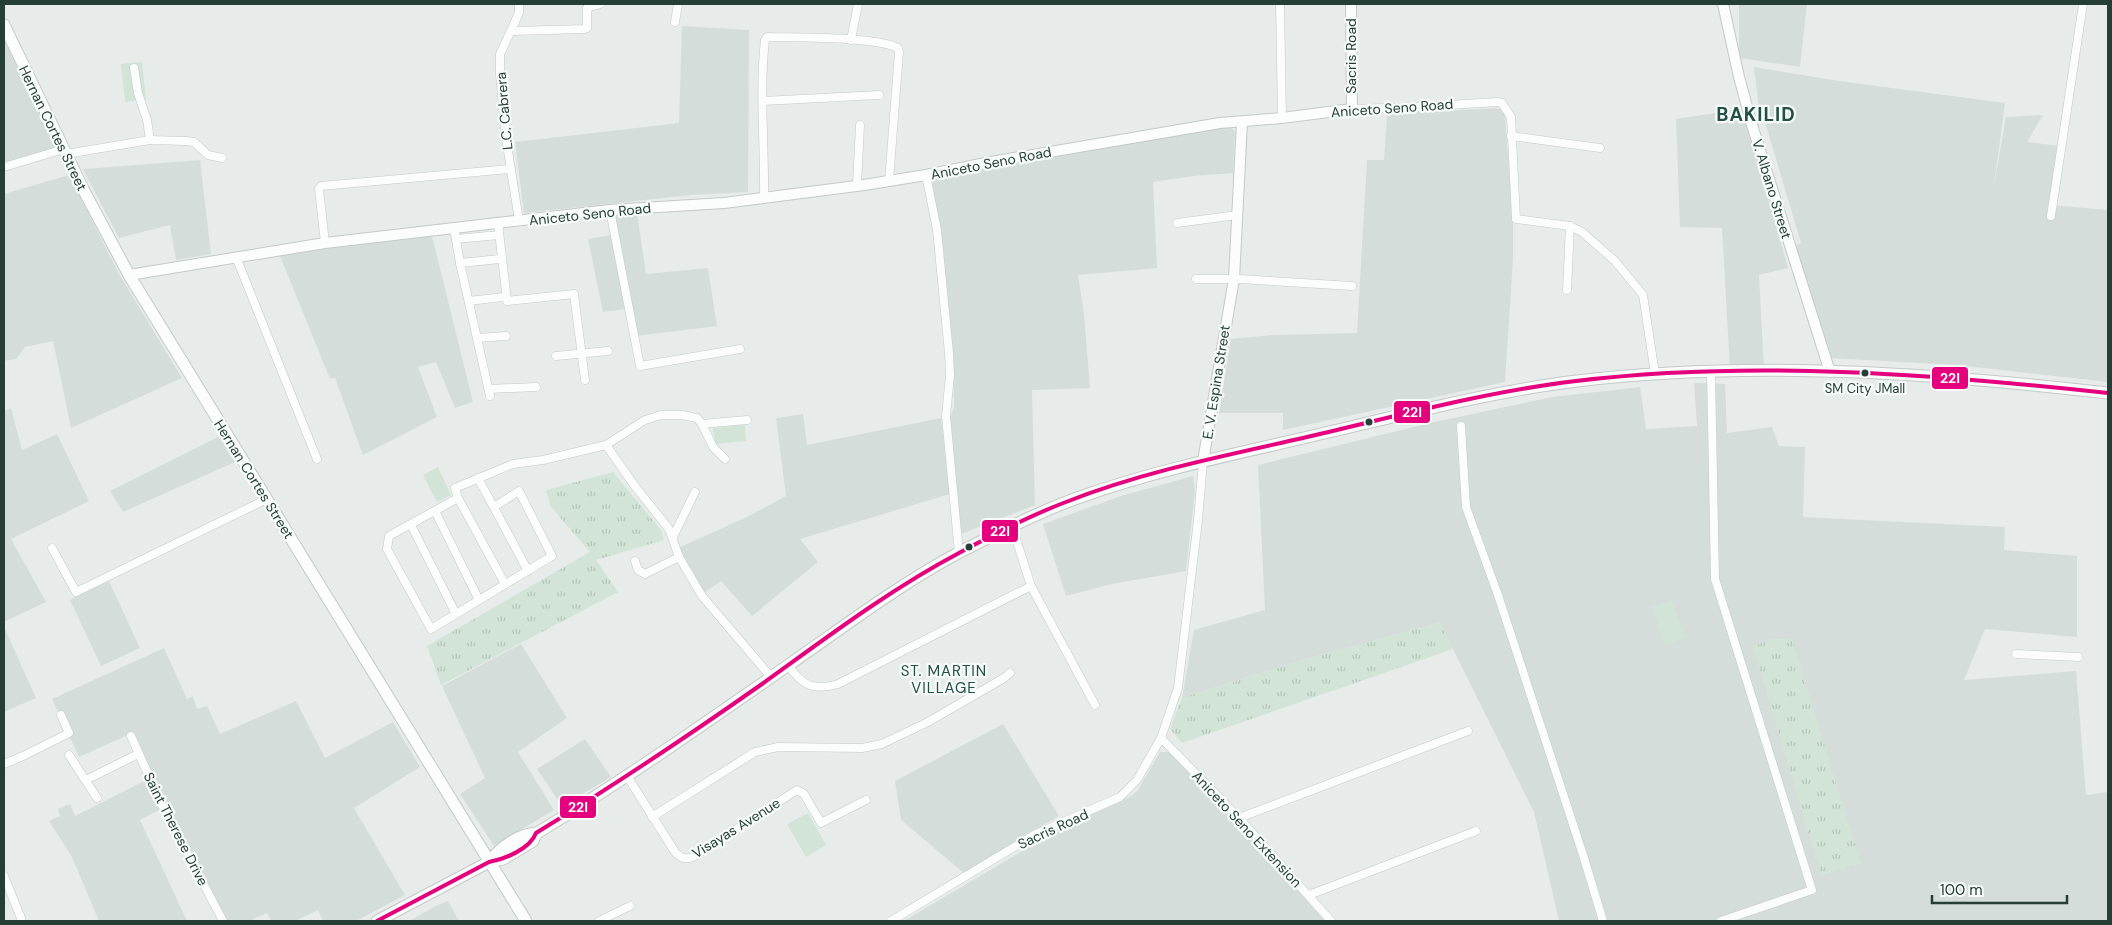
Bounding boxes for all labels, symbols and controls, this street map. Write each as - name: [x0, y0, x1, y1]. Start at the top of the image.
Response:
- street label: Sacris Road: [1342, 18, 1360, 94]
- street label: Hernan Cortes Street: [15, 62, 91, 194]
- street label: L.C. Cabrera: [492, 71, 516, 151]
- street label: Aniceto Seno Road: [1330, 95, 1454, 121]
- district label: BAKILID: [1716, 102, 1796, 127]
- street label: V. Albano Street: [1748, 137, 1796, 241]
- street label: Aniceto Seno Road: [929, 142, 1053, 184]
- street label: Aniceto Seno Road: [528, 199, 652, 229]
- street label: E. V. Espina Street: [1198, 324, 1234, 440]
- line badge: 22I: [1931, 366, 1969, 390]
- marker: SM City JMall: [1860, 368, 1870, 378]
- text: 22I: [1940, 369, 1960, 387]
- place label: SM City JMall: [1825, 380, 1905, 397]
- line badge: 22I: [1393, 400, 1431, 424]
- text: 22I: [1402, 403, 1422, 421]
- street label: Hernan Cortes Street: [210, 416, 298, 542]
- unlabelled marker: [1364, 417, 1374, 427]
- line badge: 22I: [981, 519, 1019, 543]
- text: 22I: [990, 522, 1010, 540]
- unlabelled marker: [964, 542, 974, 552]
- district label: ST. MARTIN VILLAGE: [901, 661, 987, 698]
- street label: Aniceto Seno Extension: [1188, 767, 1306, 891]
- street label: Saint Therese Drive: [140, 769, 212, 889]
- street label: Visayas Avenue: [689, 794, 783, 862]
- line badge: 22I: [559, 795, 597, 819]
- text: 22I: [568, 798, 588, 816]
- street label: Sacris Road: [1015, 805, 1091, 853]
- scale bar: [1932, 872, 2067, 904]
- text: 100 m: [1940, 880, 1983, 900]

